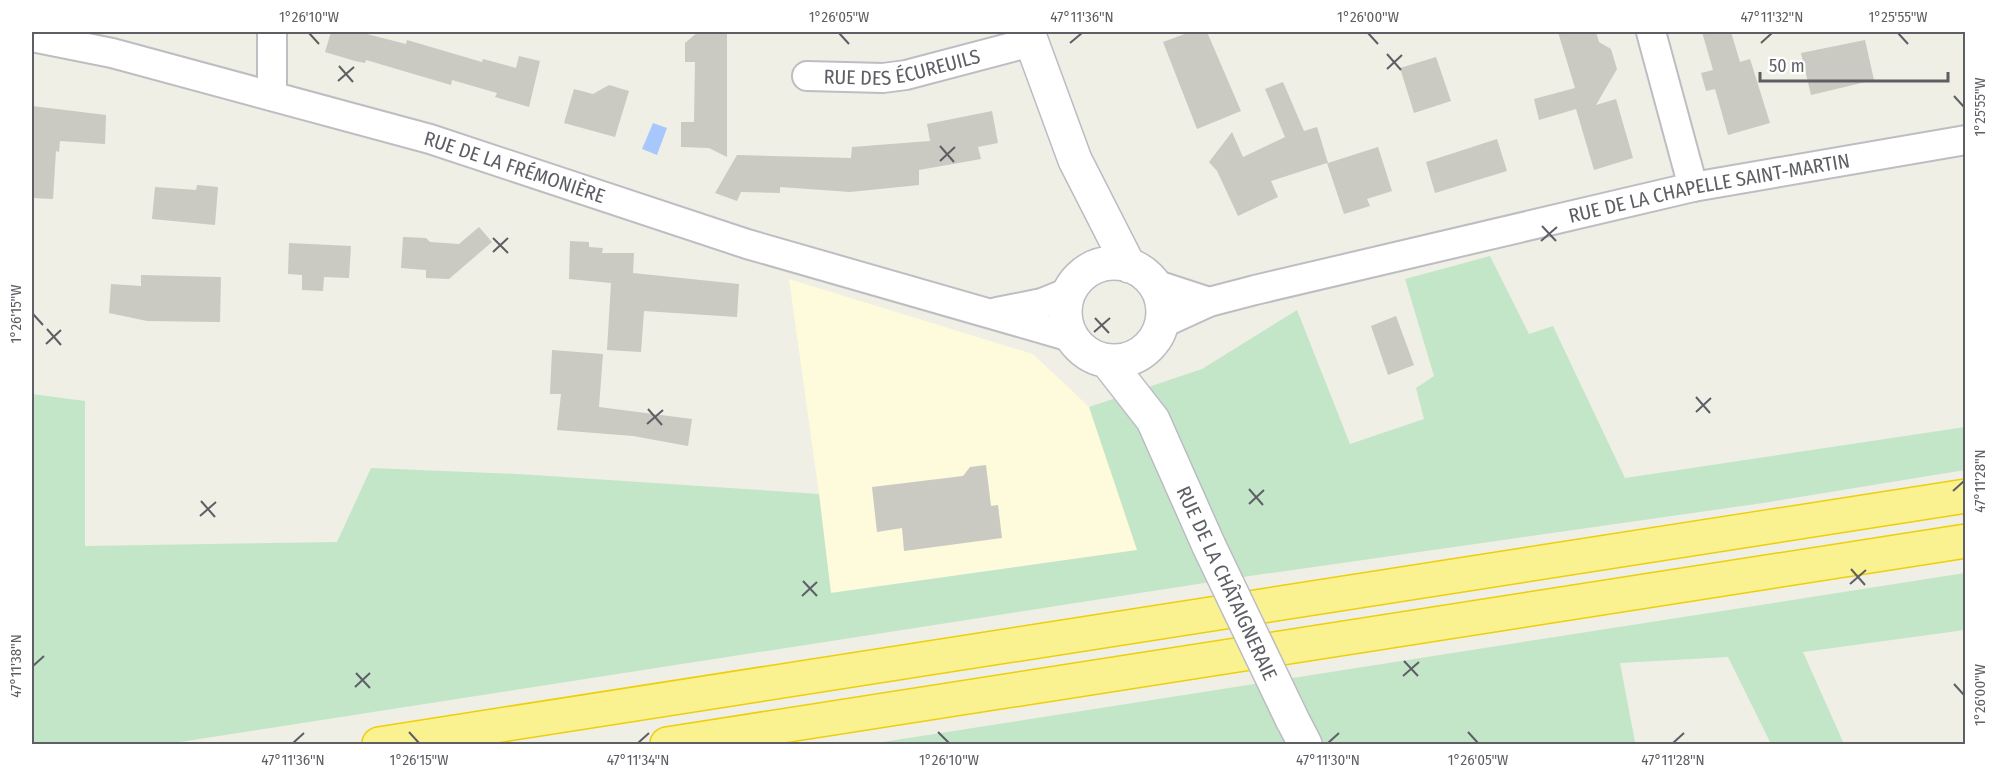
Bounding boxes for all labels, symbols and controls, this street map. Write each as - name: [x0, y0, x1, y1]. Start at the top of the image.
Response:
- text: 1°26'10"W: [279, 8, 339, 26]
- text: 1°26'05"W: [809, 8, 869, 26]
- text: 47°11'36"N: [1050, 8, 1114, 26]
- text: 1°26'00"W: [1337, 8, 1399, 26]
- text: 47°11'32"N: [1741, 8, 1803, 26]
- text: 1°25'55"W: [1868, 8, 1928, 26]
- street label: RUE DES ÉCUREUILS: [823, 44, 983, 90]
- scale bar: [1760, 45, 1948, 83]
- text: 50 m: [1769, 55, 1805, 77]
- text: 1°25'55"W: [1971, 77, 1989, 137]
- street label: RUE DE LA FRÉMONIÈRE: [421, 126, 608, 208]
- street label: RUE DE LA CHAPELLE SAINT-MARTIN: [1566, 148, 1852, 228]
- text: 1°26'15"W: [7, 285, 25, 343]
- text: 47°11'28"N: [1971, 449, 1989, 513]
- street label: RUE DE LA CHÂTAIGNERAIE: [1171, 482, 1283, 684]
- text: 47°11'38"N: [7, 634, 25, 698]
- text: 1°26'00"W: [1971, 664, 1989, 726]
- text: 47°11'36"N: [261, 751, 325, 769]
- text: 1°26'15"W: [390, 751, 448, 769]
- text: 47°11'34"N: [607, 751, 669, 769]
- text: 1°26'10"W: [919, 751, 979, 769]
- text: 47°11'30"N: [1296, 751, 1360, 769]
- text: 1°26'05"W: [1448, 751, 1508, 769]
- text: 47°11'28"N: [1641, 751, 1705, 769]

